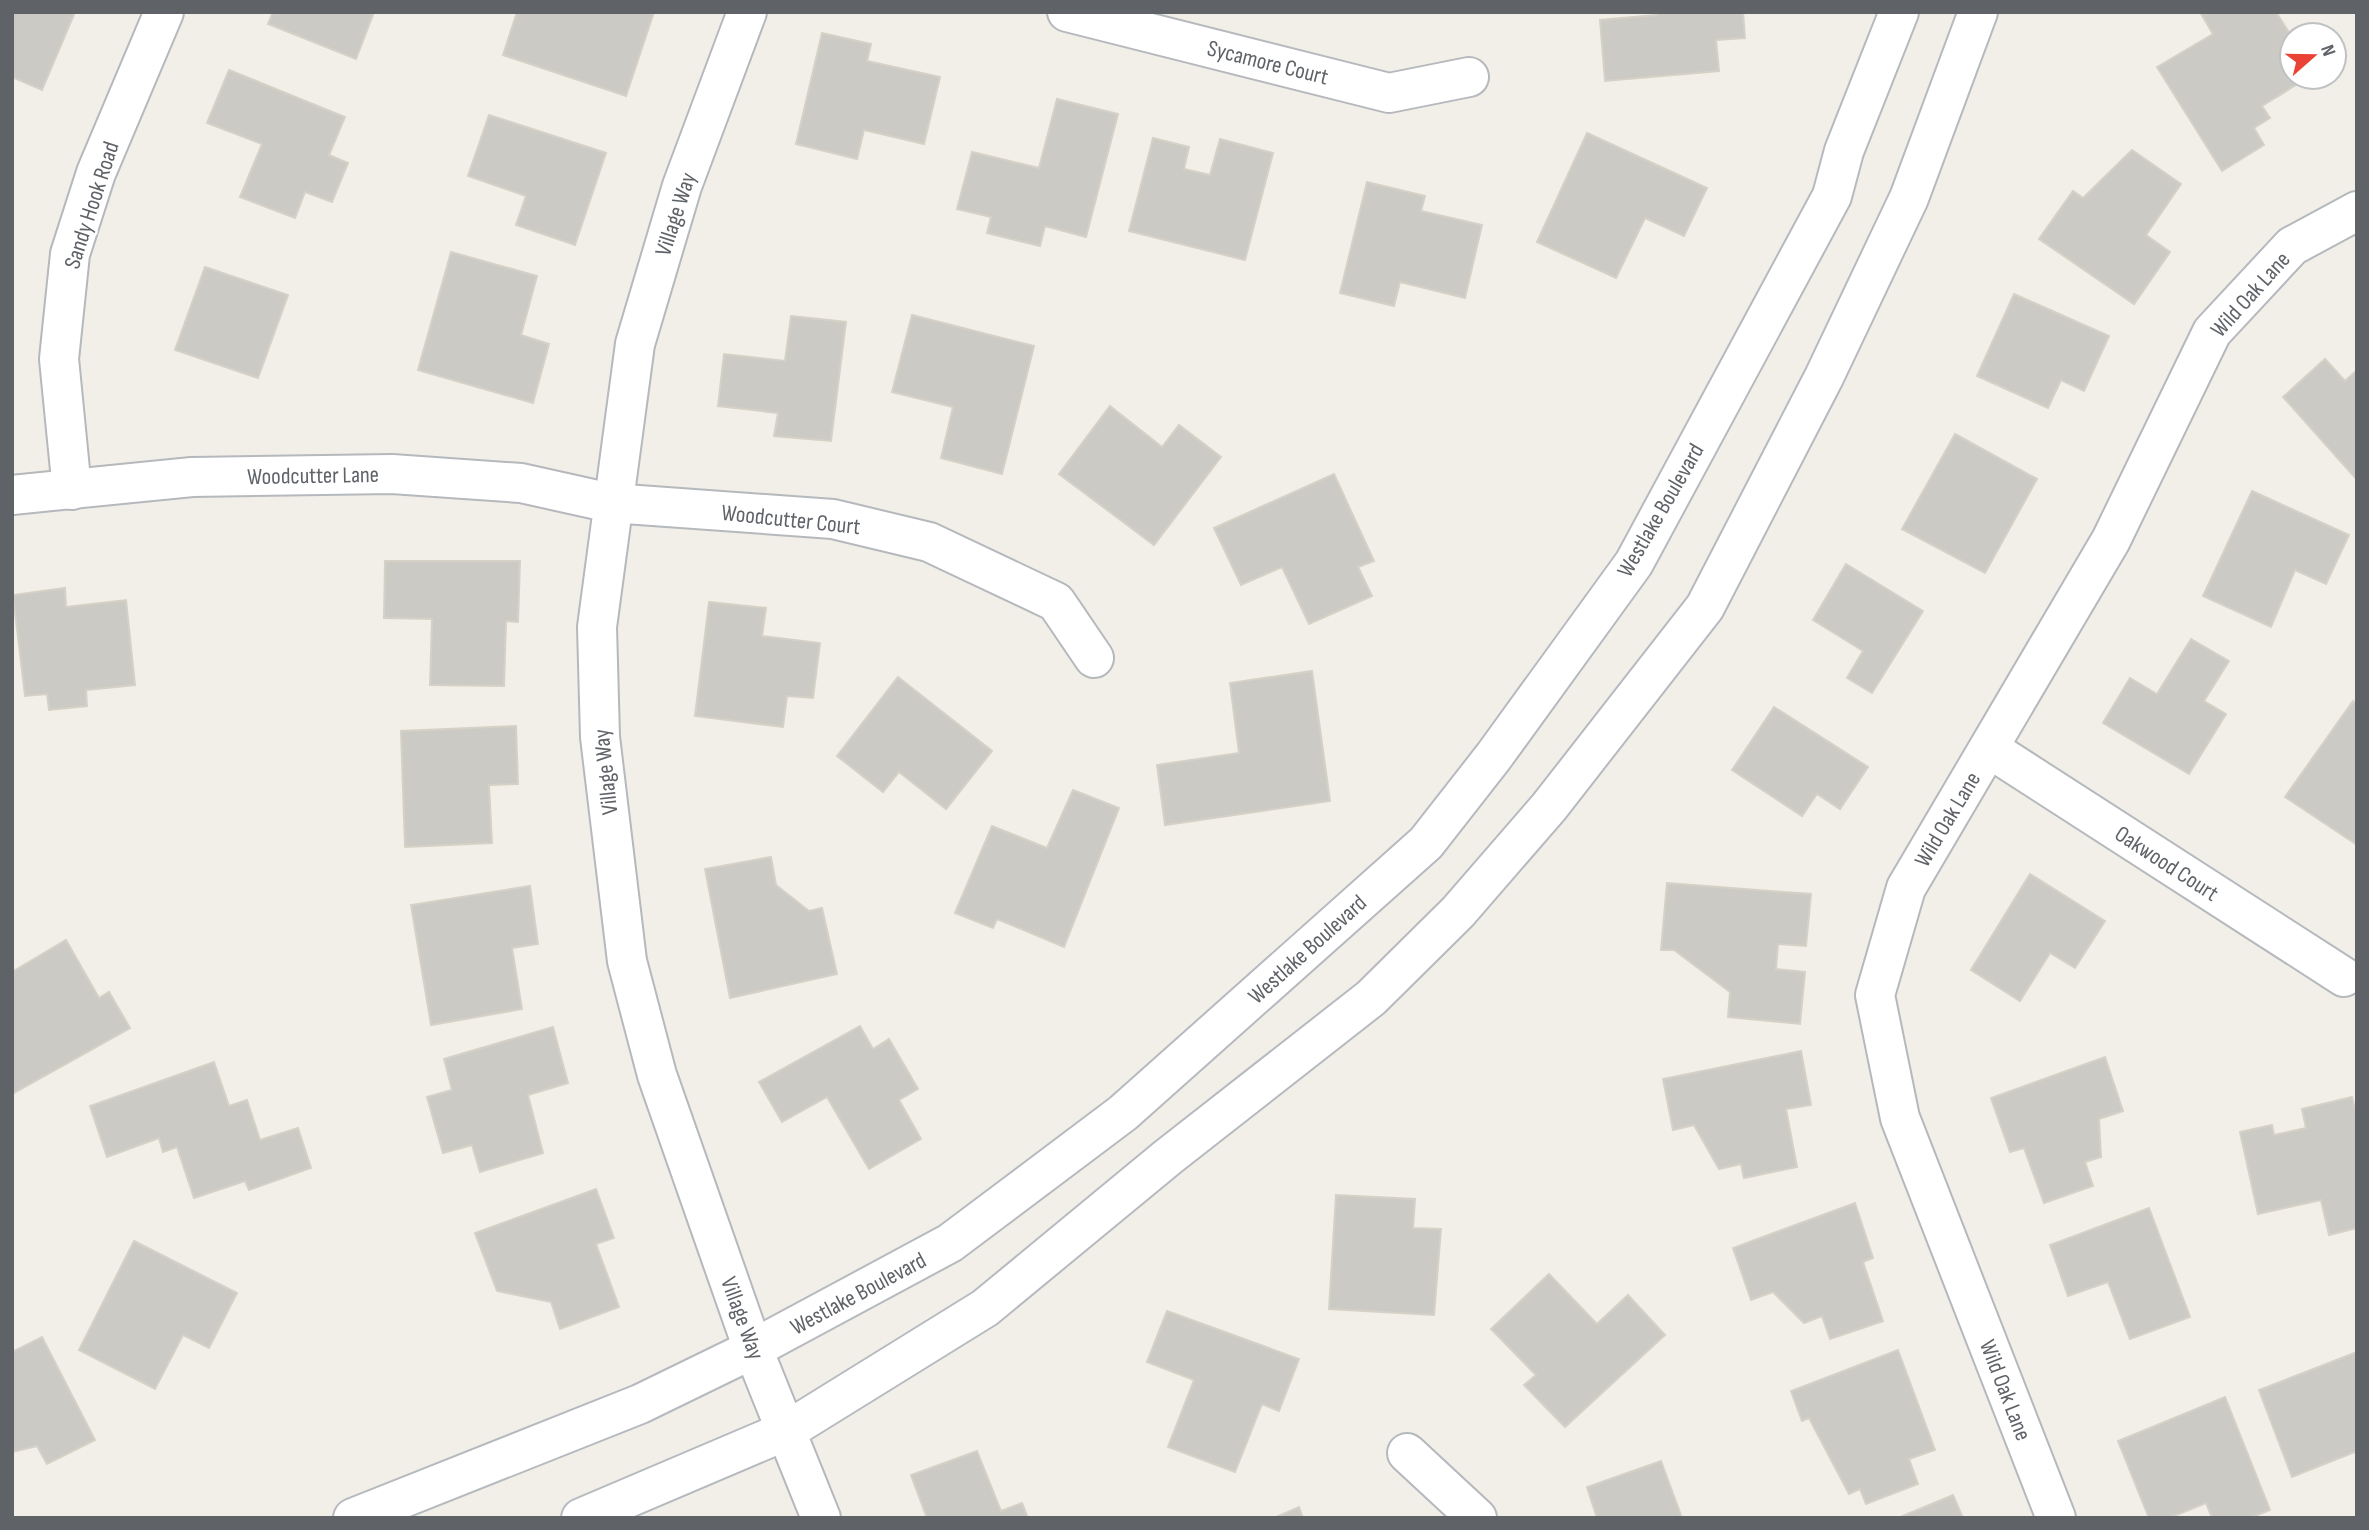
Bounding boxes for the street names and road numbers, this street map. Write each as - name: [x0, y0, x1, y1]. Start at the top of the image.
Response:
- street label: Sycamore Court: [1204, 34, 1331, 92]
- street label: Sandy Hook Road: [58, 138, 126, 273]
- street label: Village Way: [649, 169, 703, 260]
- street label: Wild Oak Lane: [2205, 246, 2297, 343]
- street label: Westlake Boulevard: [1611, 439, 1710, 582]
- street label: Woodcutter Lane: [247, 461, 379, 491]
- street label: Woodcutter Court: [720, 499, 862, 541]
- street label: Village Way: [588, 728, 624, 816]
- street label: Wild Oak Lane: [1909, 767, 1987, 872]
- street label: Oakwood Court: [2109, 820, 2224, 908]
- street label: Westlake Boulevard: [1243, 889, 1373, 1010]
- street label: Westlake Boulevard: [786, 1246, 931, 1341]
- street label: Village Way: [714, 1273, 770, 1364]
- street label: Wild Oak Lane: [1973, 1336, 2037, 1445]

